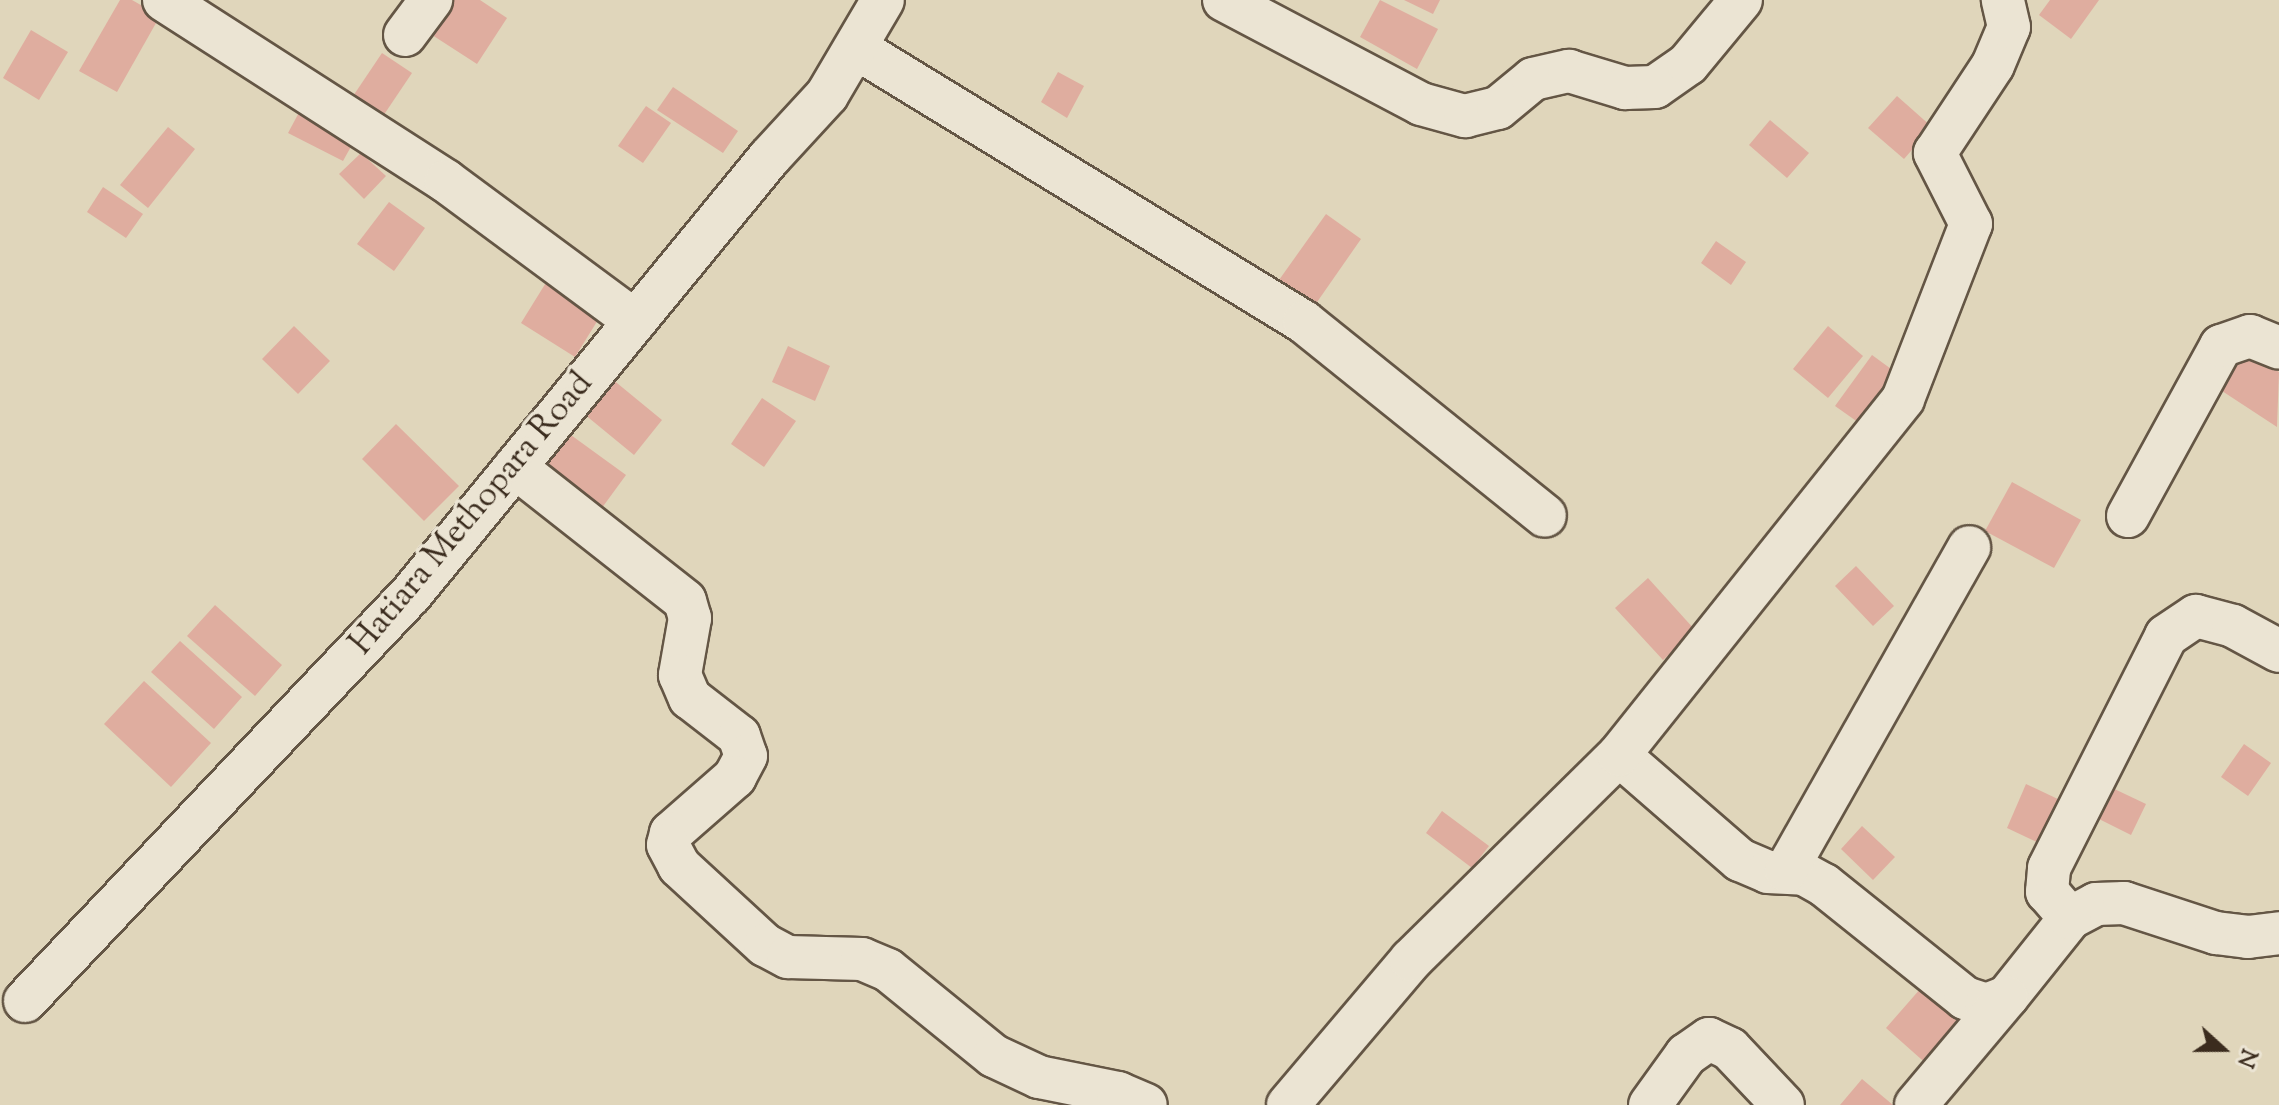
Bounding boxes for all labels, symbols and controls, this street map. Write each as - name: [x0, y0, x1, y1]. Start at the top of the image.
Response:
- street label: Hatiara Methopara Road: [342, 364, 602, 664]
- north arrow: [2183, 1009, 2263, 1089]
- text: N: [2227, 1044, 2263, 1072]

